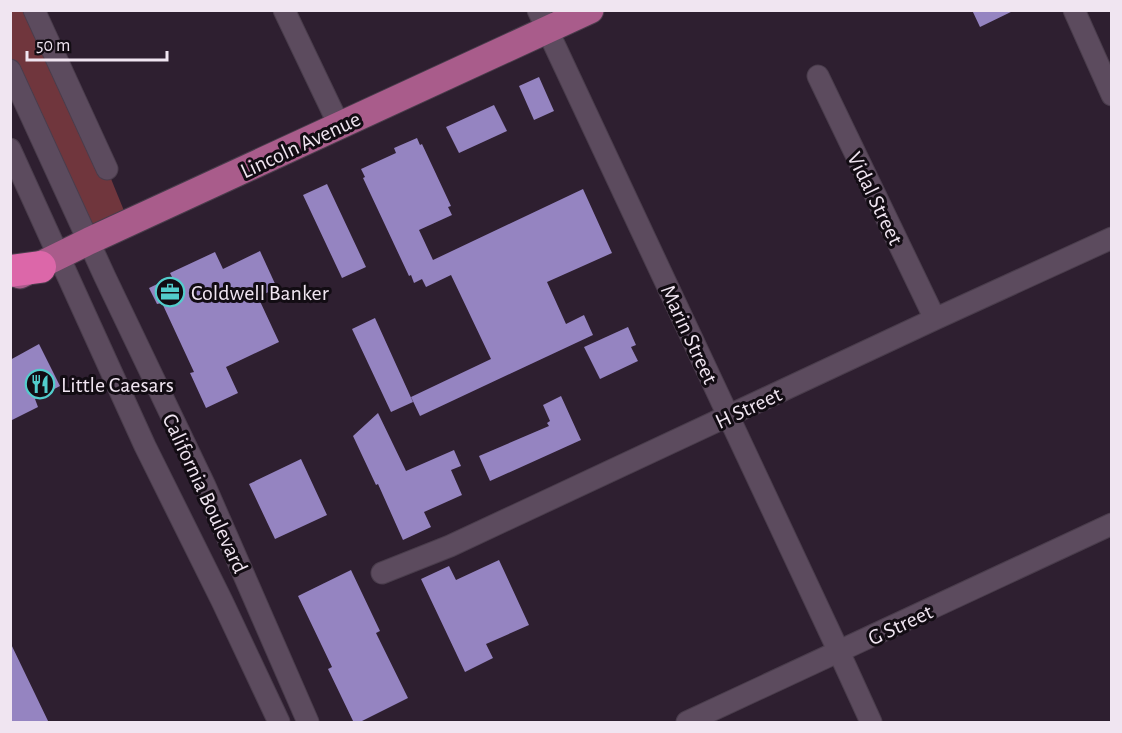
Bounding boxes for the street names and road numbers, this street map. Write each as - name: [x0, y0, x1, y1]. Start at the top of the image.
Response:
- street label: Lincoln Avenue: [237, 108, 364, 182]
- street label: Vidal Street: [843, 149, 907, 248]
- street label: Marin Street: [657, 282, 722, 387]
- street label: H Street: [712, 383, 785, 433]
- street label: California Boulevard: [158, 410, 252, 577]
- street label: G Street: [865, 600, 936, 649]

